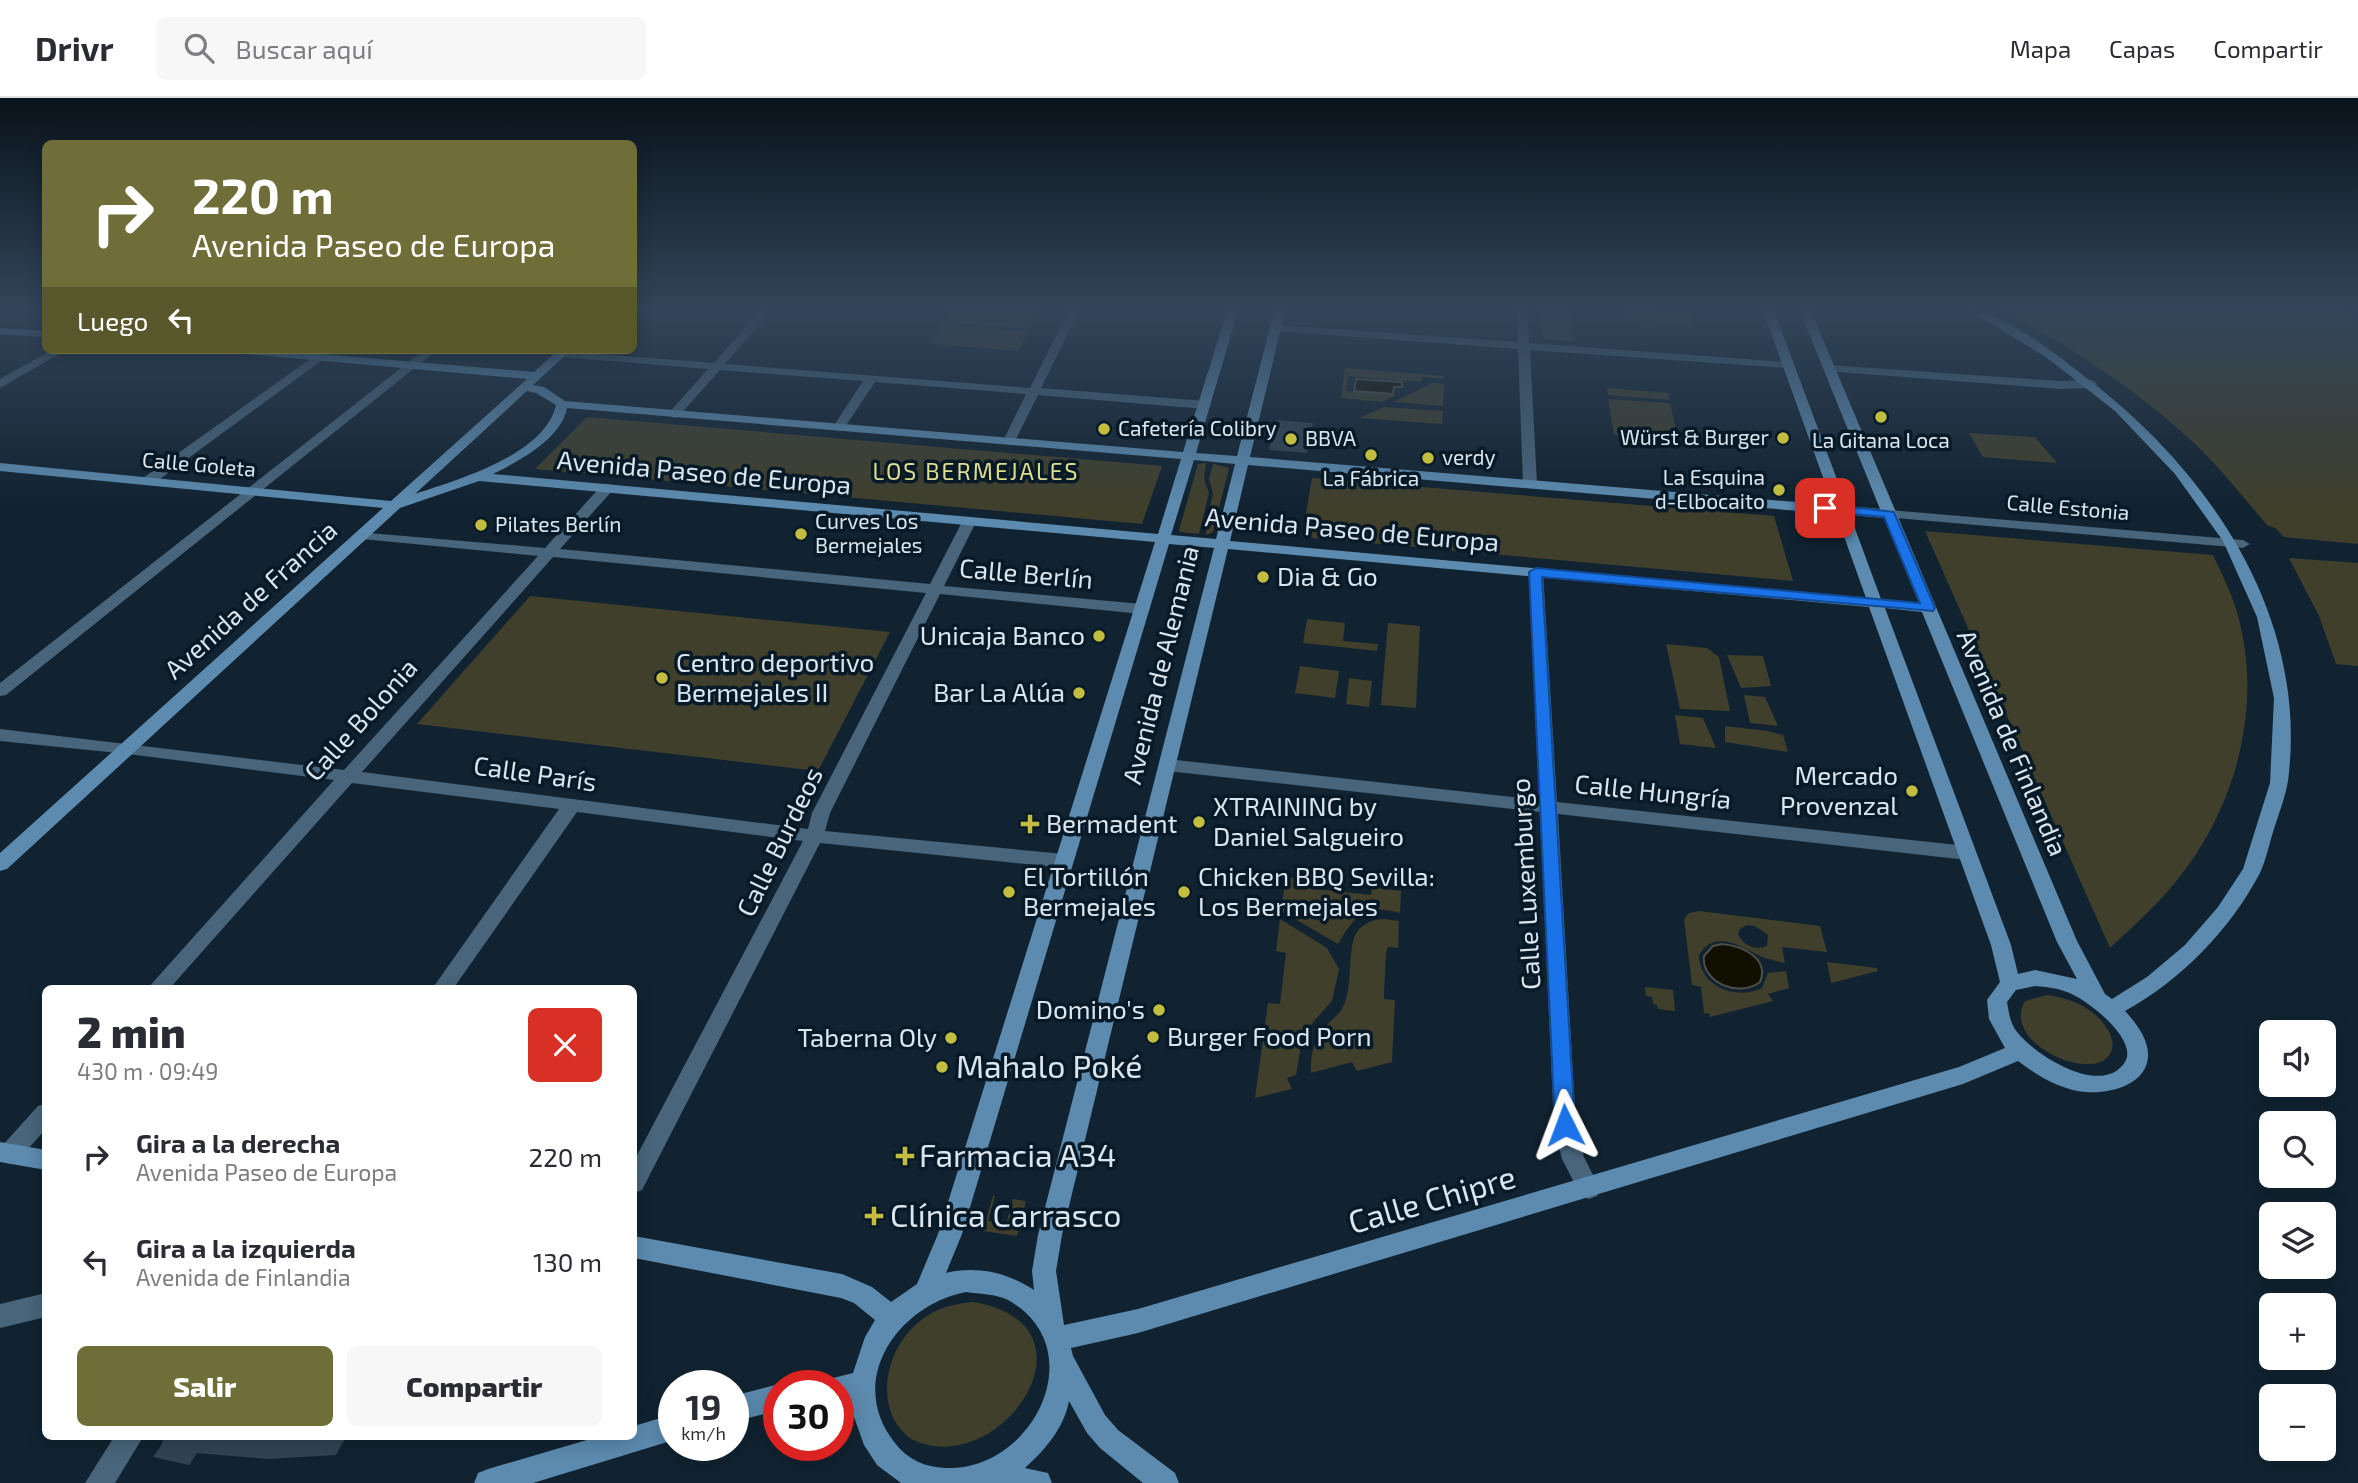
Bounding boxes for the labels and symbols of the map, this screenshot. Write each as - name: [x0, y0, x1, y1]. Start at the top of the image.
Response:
- marker: La Gitana Loca: [1873, 409, 1889, 425]
- place label: Cafetería Colibry: [1118, 415, 1277, 440]
- marker: Cafetería Colibry: [1096, 421, 1112, 437]
- place label: Würst & Burger: [1620, 424, 1770, 449]
- place label: BBVA: [1305, 425, 1356, 450]
- place label: La Gitana Loca: [1812, 427, 1950, 452]
- marker: Würst & Burger: [1775, 430, 1791, 446]
- marker: BBVA: [1283, 431, 1299, 447]
- street label: Avenida Paseo de Europa: [556, 443, 853, 500]
- place label: verdy: [1442, 444, 1496, 469]
- street label: Calle Goleta: [141, 446, 257, 481]
- marker: La Fábrica: [1363, 447, 1379, 463]
- marker: verdy: [1420, 450, 1436, 466]
- district label: LOS BERMEJALES: [873, 457, 1080, 485]
- place label: La Esquina d-Elbocaito: [1655, 464, 1765, 513]
- place label: La Fábrica: [1323, 465, 1419, 490]
- pin: [1795, 478, 1855, 538]
- marker: La Esquina d-Elbocaito: [1771, 482, 1787, 498]
- street label: Calle Estonia: [2006, 489, 2131, 524]
- street label: Avenida Paseo de Europa: [1204, 500, 1501, 557]
- place label: Curves Los Bermejales: [815, 508, 922, 558]
- place label: Pilates Berlín: [495, 511, 621, 536]
- street label: Avenida de Francia: [157, 513, 343, 684]
- marker: Pilates Berlín: [473, 517, 489, 533]
- marker: Curves Los Bermejales: [793, 526, 809, 542]
- street label: Avenida de Alemania: [1115, 542, 1204, 787]
- street label: Calle Berlín: [958, 551, 1094, 594]
- place label: Dia & Go: [1277, 560, 1378, 591]
- marker: Dia & Go: [1255, 569, 1271, 585]
- place label: Unicaja Banco: [920, 619, 1085, 650]
- street label: Avenida de Finlandia: [1952, 625, 2075, 860]
- marker: Unicaja Banco: [1091, 628, 1107, 644]
- place label: Centro deportivo Bermejales II: [676, 646, 874, 707]
- street label: Calle Bolonia: [297, 652, 423, 786]
- marker: Centro deportivo Bermejales II: [654, 670, 670, 686]
- place label: Bar La Alúa: [933, 676, 1065, 707]
- marker: Bar La Alúa: [1071, 685, 1087, 701]
- street label: Calle París: [472, 749, 599, 796]
- place label: Mercado Provenzal: [1780, 759, 1898, 820]
- street label: Calle Burdeos: [729, 762, 828, 921]
- street label: Calle Hungría: [1573, 767, 1733, 814]
- street label: Calle Luxemburgo: [1503, 778, 1546, 991]
- marker: Mercado Provenzal: [1904, 783, 1920, 799]
- place label: XTRAINING by Daniel Salgueiro: [1213, 790, 1404, 851]
- place label: Bermadent: [1046, 807, 1178, 838]
- marker: Bermadent: [1020, 814, 1040, 834]
- marker: XTRAINING by Daniel Salgueiro: [1191, 814, 1207, 830]
- place label: El Tortillón Bermejales: [1023, 860, 1156, 921]
- place label: Chicken BBQ Sevilla: Los Bermejales: [1198, 860, 1435, 921]
- marker: El Tortillón Bermejales: [1001, 884, 1017, 900]
- marker: Chicken BBQ Sevilla: Los Bermejales: [1176, 884, 1192, 900]
- place label: Domino's: [1036, 993, 1145, 1024]
- marker: Domino's: [1151, 1002, 1167, 1018]
- place label: Burger Food Porn: [1167, 1020, 1372, 1051]
- place label: Taberna Oly: [797, 1021, 937, 1052]
- marker: Burger Food Porn: [1145, 1029, 1161, 1045]
- marker: Taberna Oly: [943, 1030, 959, 1046]
- place label: Mahalo Poké: [956, 1046, 1142, 1084]
- marker: Mahalo Poké: [934, 1059, 950, 1075]
- position arrow: [1528, 1088, 1602, 1162]
- place label: Farmacia A34: [919, 1135, 1116, 1173]
- marker: Farmacia A34: [897, 1148, 913, 1164]
- street label: Calle Chipre: [1344, 1156, 1519, 1240]
- place label: Clínica Carrasco: [890, 1195, 1121, 1233]
- marker: Clínica Carrasco: [864, 1206, 884, 1226]
- speed limit sign: 30: [763, 1370, 854, 1461]

